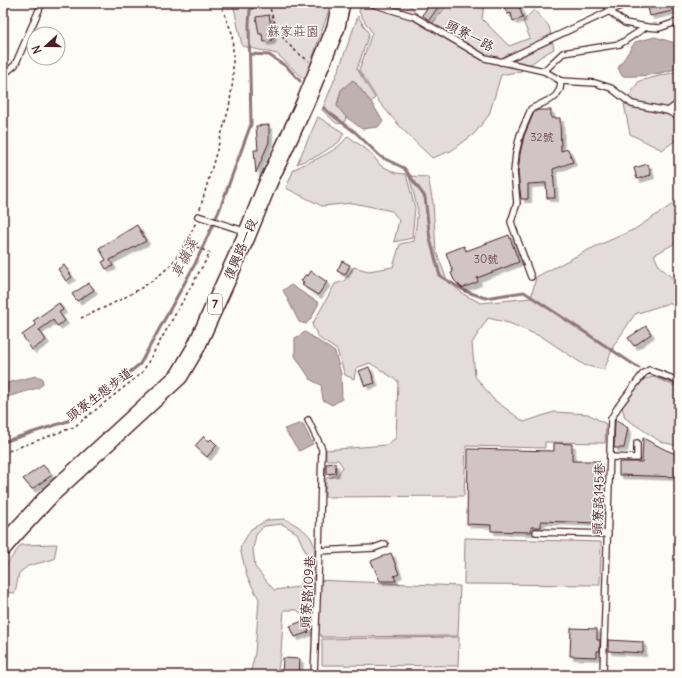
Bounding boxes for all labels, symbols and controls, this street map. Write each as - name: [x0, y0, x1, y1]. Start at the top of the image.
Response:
- street label: 頭寮一路: [443, 16, 497, 55]
- park label: 蘇家莊園: [267, 23, 319, 40]
- north arrow: [26, 26, 66, 66]
- text: N: [29, 44, 45, 56]
- house number: 32號: [530, 130, 554, 144]
- street label: 復興路一段: [220, 216, 261, 282]
- water label: 草嶺溪: [167, 234, 202, 281]
- house number: 30號: [474, 252, 498, 266]
- road number: 7: [208, 294, 222, 314]
- street label: 頭寮生態步道: [63, 364, 136, 425]
- street label: 頭寮路145巷: [589, 463, 608, 535]
- street label: 頭寮路109巷: [296, 555, 319, 629]

